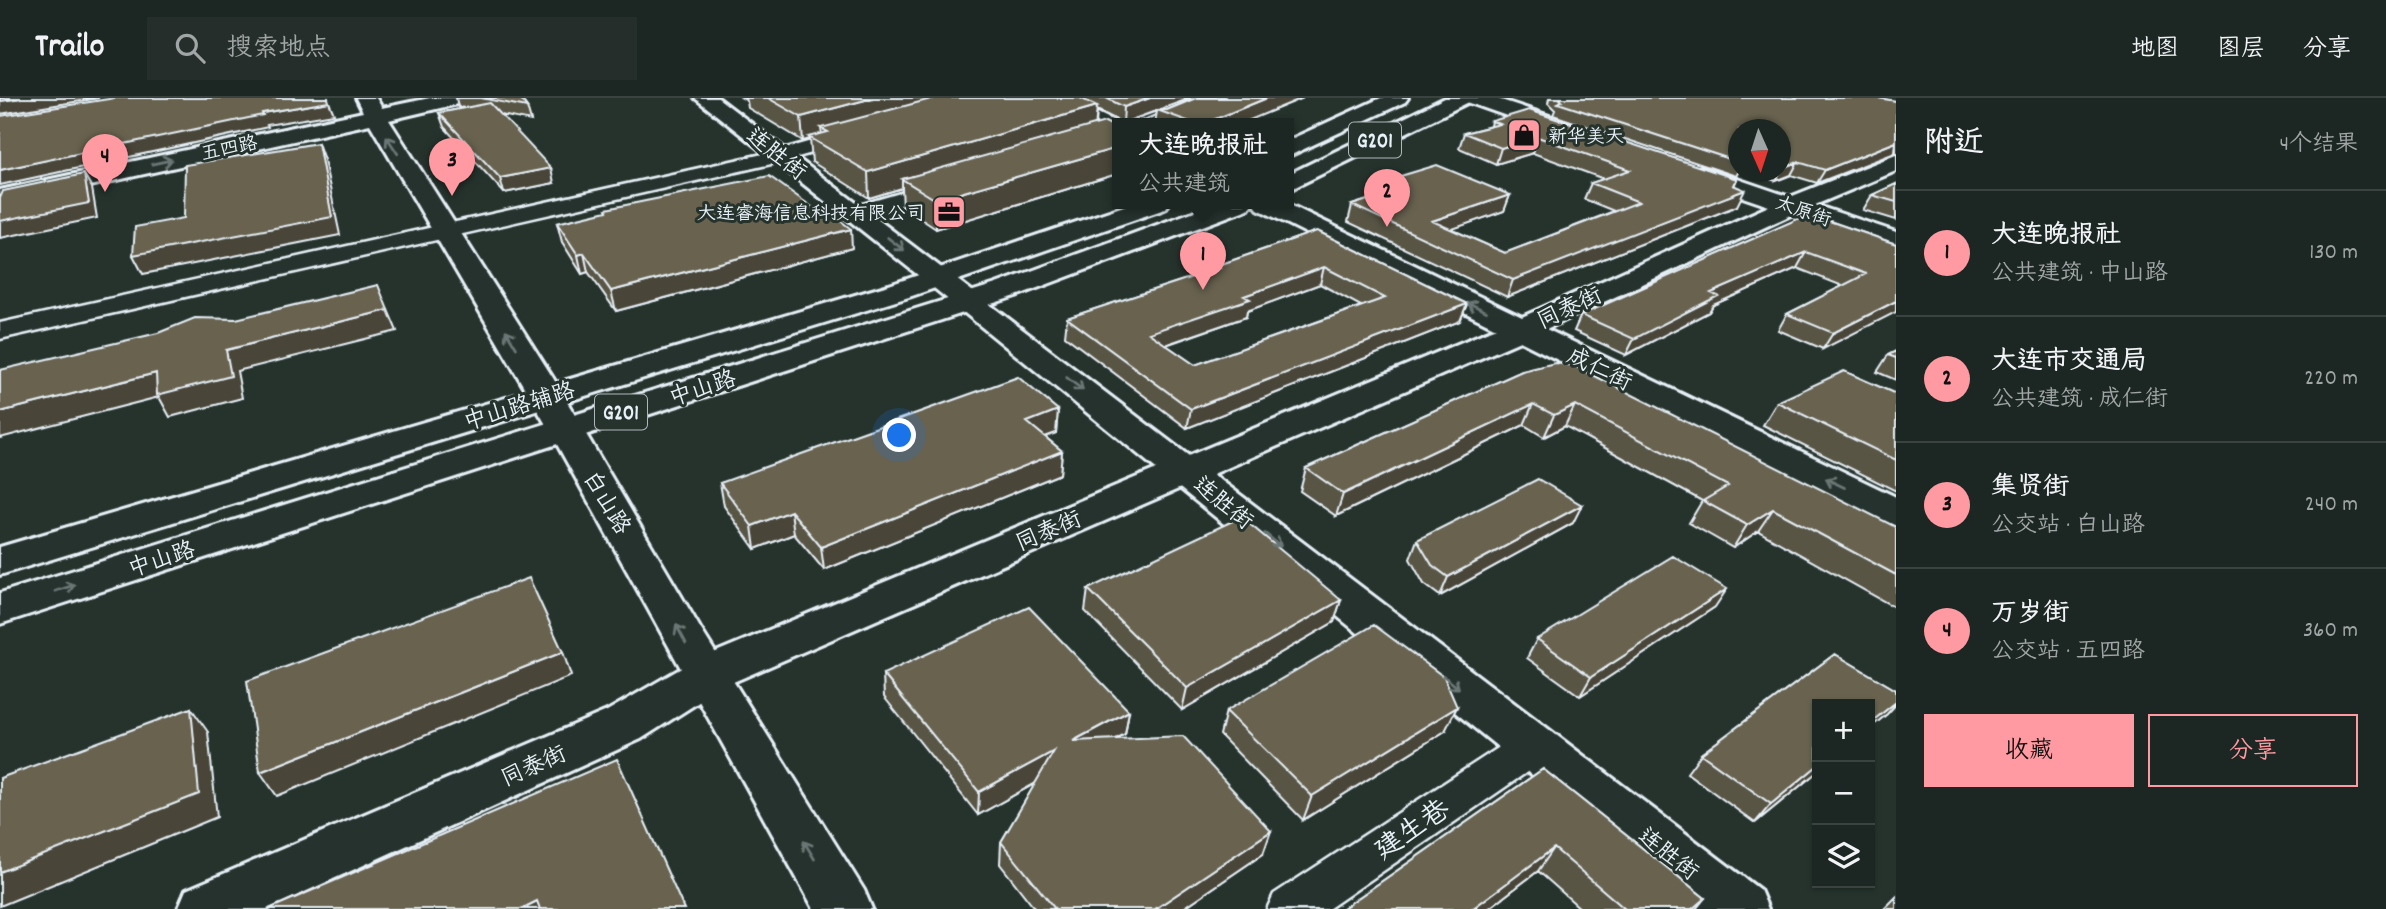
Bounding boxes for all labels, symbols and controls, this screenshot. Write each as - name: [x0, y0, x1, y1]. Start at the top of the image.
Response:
- search box: [147, 17, 637, 80]
- text: Trailo: [35, 25, 105, 72]
- icon: search: [171, 29, 209, 67]
- text: 搜索地点: [227, 31, 331, 68]
- text: 地图: [2131, 33, 2179, 67]
- text: 图层: [2217, 33, 2265, 67]
- text: 分享: [2303, 33, 2351, 67]
- shop icon: 新华美天: [1505, 116, 1543, 154]
- popup: [1112, 118, 1294, 209]
- north arrow: [1728, 119, 1791, 182]
- street label: 连胜街: [738, 122, 812, 190]
- road number: G201: [1349, 122, 1401, 158]
- text: 附近: [1924, 124, 1984, 167]
- place label: 新华美天: [1548, 125, 1624, 152]
- text: 大连晚报社: [1138, 129, 1268, 166]
- text: 4个结果: [2279, 129, 2358, 162]
- street label: 五四路: [199, 131, 260, 170]
- pin: 4: [82, 134, 128, 192]
- one-way arrow: [384, 136, 399, 155]
- pin: 3: [429, 138, 475, 196]
- one-way arrow: [150, 155, 173, 168]
- text: 公共建筑: [1138, 169, 1230, 202]
- pin: 2: [1364, 169, 1410, 227]
- street label: 太原街: [1772, 191, 1834, 235]
- office icon: 大连睿海信息科技有限公司: [930, 193, 968, 231]
- place label: 大连睿海信息科技有限公司: [697, 202, 925, 229]
- text: 大连晚报社: [1991, 218, 2121, 255]
- pin: 1: [1180, 232, 1226, 290]
- one-way arrow: [886, 236, 904, 251]
- text: 1: [1944, 237, 1950, 270]
- text: 130 m: [2309, 237, 2358, 270]
- text: 公共建筑 · 中山路: [1991, 258, 2168, 291]
- street label: 同泰街: [1532, 281, 1609, 340]
- one-way arrow: [1467, 300, 1488, 314]
- one-way arrow: [504, 329, 518, 349]
- street label: 成仁街: [1560, 341, 1637, 401]
- text: 大连市交通局: [1991, 344, 2147, 381]
- text: 2: [1942, 363, 1952, 396]
- text: 220 m: [2304, 363, 2358, 396]
- street label: 中山路: [665, 364, 741, 417]
- street label: 中山路辅路: [460, 376, 580, 441]
- one-way arrow: [1065, 377, 1083, 392]
- text: 公共建筑 · 成仁街: [1991, 384, 2168, 417]
- road number: G201: [595, 394, 647, 430]
- your location: [882, 418, 916, 452]
- street label: 白山路: [573, 466, 637, 542]
- street label: 连胜街: [1185, 470, 1259, 539]
- text: 集贤街: [1991, 470, 2069, 507]
- one-way arrow: [1825, 476, 1846, 490]
- text: 3: [1942, 489, 1952, 522]
- text: 240 m: [2305, 489, 2358, 522]
- street label: 同泰街: [1011, 505, 1088, 562]
- text: 公交站 · 白山路: [1991, 510, 2145, 543]
- one-way arrow: [1263, 533, 1281, 548]
- street label: 中山路: [124, 535, 200, 588]
- one-way arrow: [54, 581, 76, 594]
- text: 万岁街: [1991, 596, 2069, 633]
- text: 4: [1942, 615, 1952, 648]
- text: 360 m: [2303, 615, 2358, 648]
- one-way arrow: [674, 624, 687, 645]
- text: 公交站 · 五四路: [1991, 636, 2145, 669]
- one-way arrow: [1441, 674, 1459, 690]
- map controls: [1812, 699, 1875, 888]
- button: +: [1812, 699, 1875, 762]
- button: 收藏: [1924, 714, 2134, 787]
- button: 分享: [2148, 714, 2358, 787]
- street label: 同泰街: [496, 739, 573, 797]
- button: −: [1812, 762, 1875, 825]
- street label: 建生巷: [1368, 792, 1461, 872]
- street label: 连胜街: [1630, 822, 1704, 890]
- button: layers: [1812, 825, 1875, 888]
- one-way arrow: [802, 841, 816, 861]

